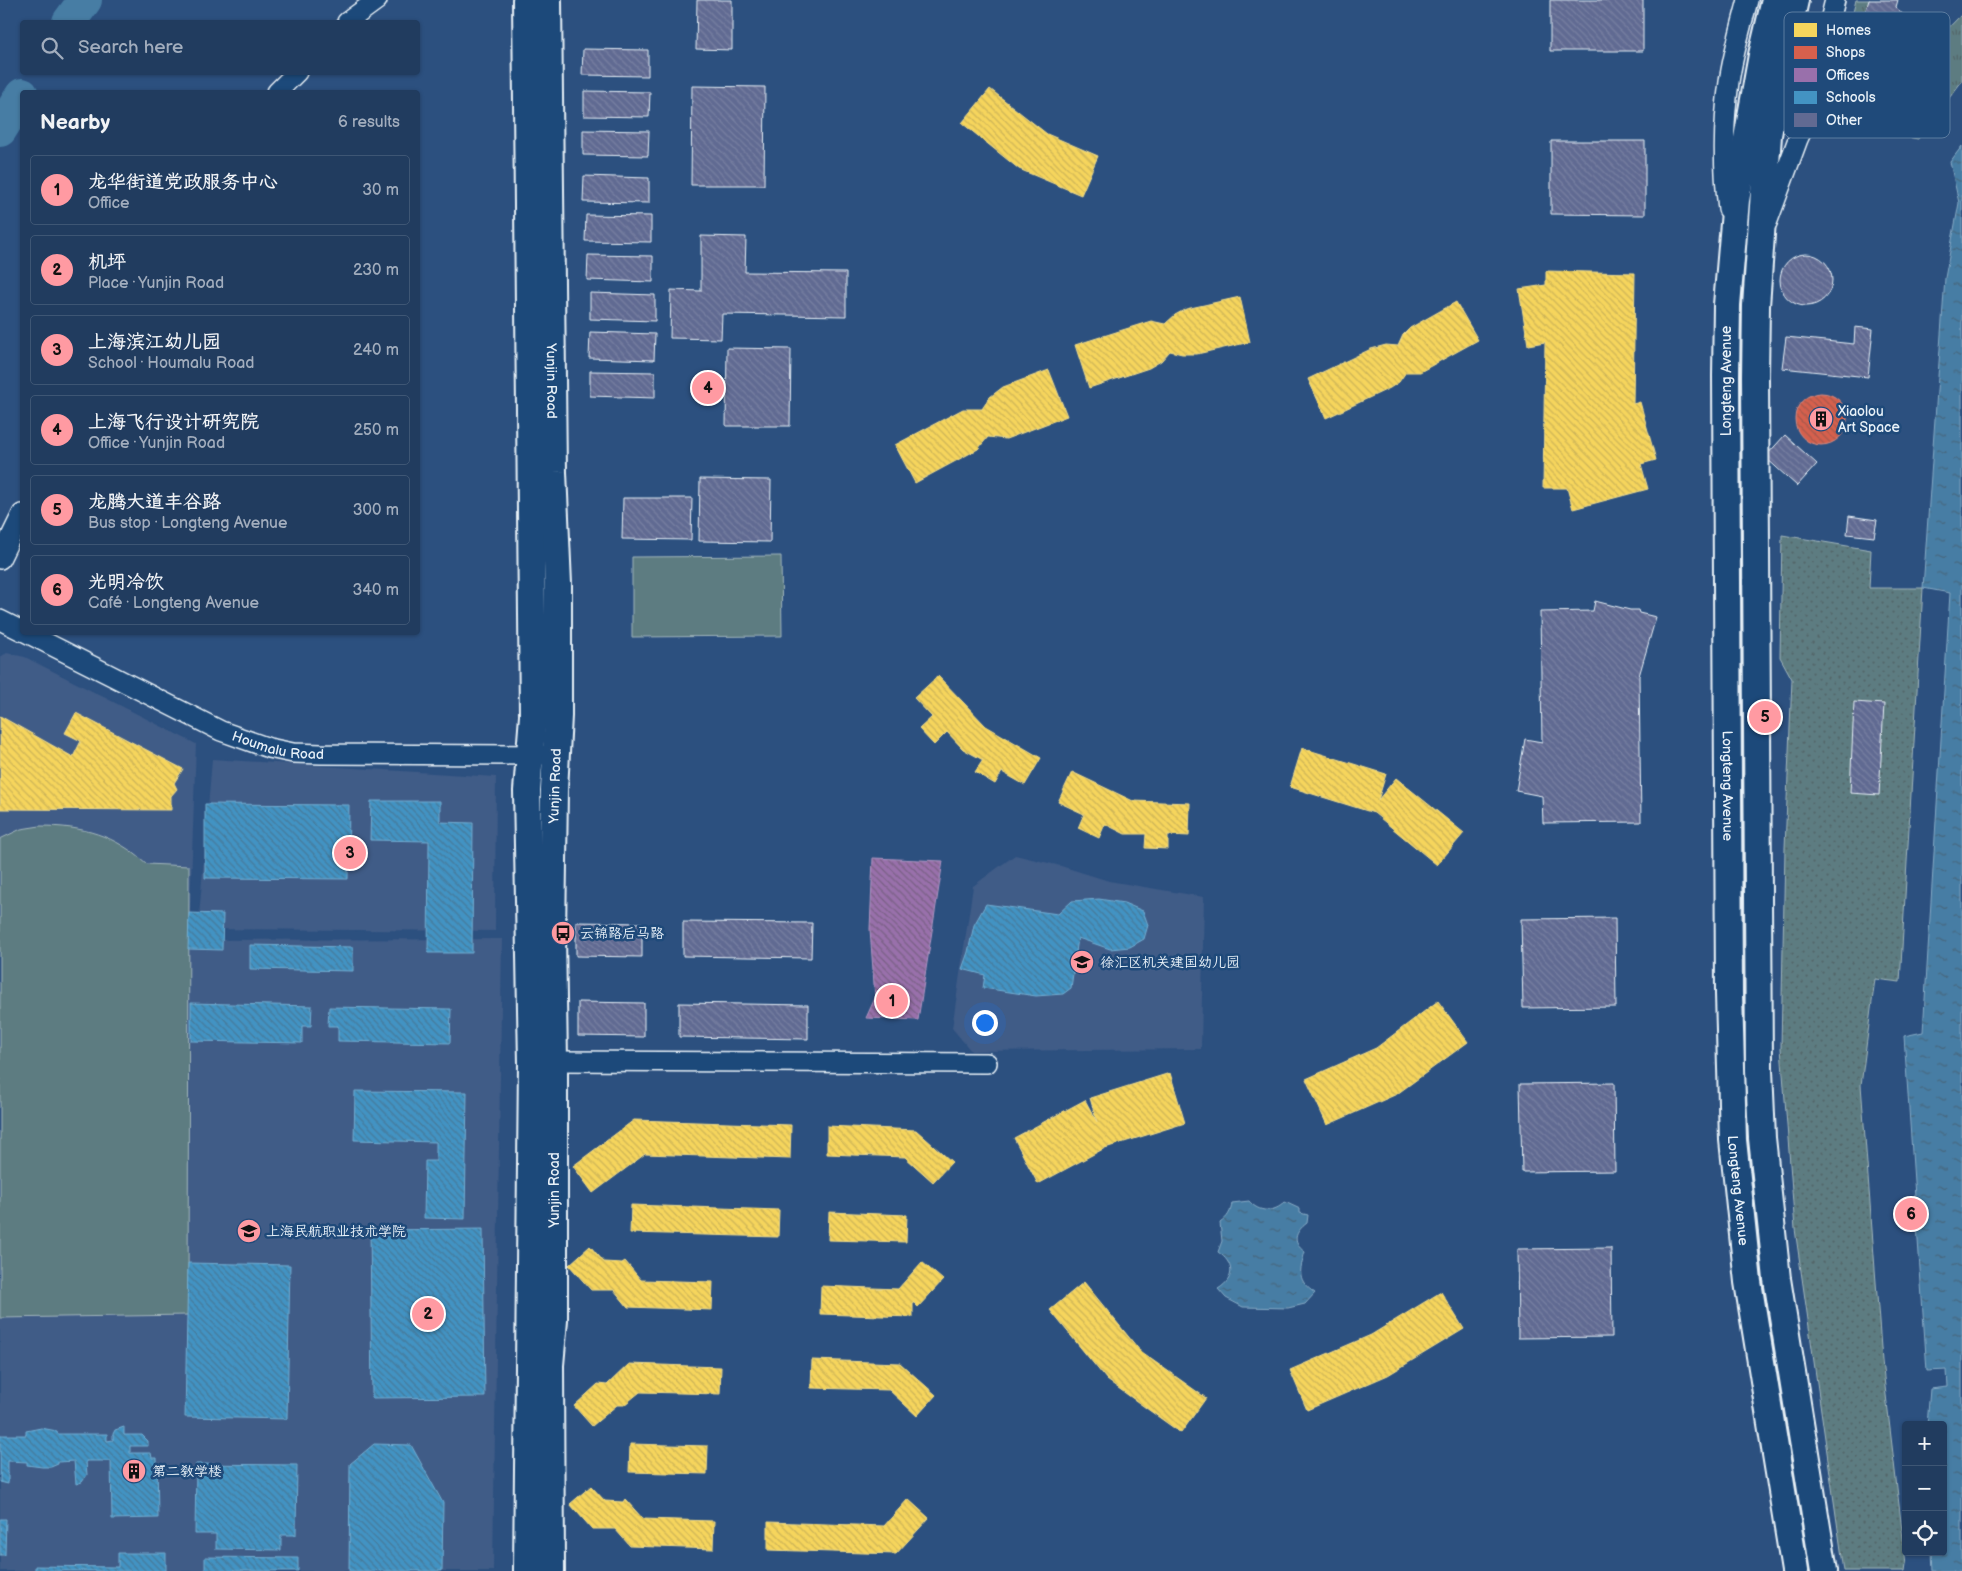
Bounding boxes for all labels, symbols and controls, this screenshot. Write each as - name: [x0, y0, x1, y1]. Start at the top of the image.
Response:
- legend: [1784, 12, 1950, 138]
- search box: [20, 20, 420, 75]
- text: Homes: [1826, 22, 1871, 39]
- icon: search: [38, 34, 66, 62]
- text: Search here: [78, 36, 183, 59]
- text: Shops: [1826, 44, 1865, 61]
- text: Offices: [1826, 67, 1869, 84]
- text: Schools: [1826, 89, 1876, 106]
- text: Nearby: [40, 110, 110, 135]
- text: Other: [1826, 112, 1863, 129]
- text: 6 results: [338, 113, 400, 132]
- text: 龙华街道党政服务中心: [88, 171, 278, 194]
- text: 1: [54, 181, 60, 200]
- text: 30 m: [362, 181, 399, 200]
- text: Office: [88, 194, 130, 213]
- text: 机坪: [88, 251, 126, 274]
- text: 2: [52, 261, 62, 280]
- text: 230 m: [353, 261, 399, 280]
- text: Place · Yunjin Road: [88, 274, 224, 293]
- street label: Longteng Avenue: [1718, 326, 1735, 436]
- text: 上海滨江幼儿园: [88, 331, 221, 354]
- text: 3: [52, 341, 62, 360]
- text: 240 m: [353, 341, 399, 360]
- street label: Yunjin Road: [543, 342, 561, 419]
- text: School · Houmalu Road: [88, 354, 255, 373]
- pin: 4: [692, 369, 724, 407]
- place label: Xiaolou Art Space: [1837, 403, 1900, 436]
- building icon: Xiaolou Art Space: [1808, 406, 1834, 432]
- text: 上海飞行设计研究院: [88, 411, 259, 434]
- text: 4: [52, 421, 62, 440]
- text: 250 m: [353, 421, 399, 440]
- text: Office · Yunjin Road: [88, 434, 225, 453]
- text: 龙腾大道丰谷路: [88, 491, 221, 514]
- text: 5: [52, 501, 62, 520]
- text: 300 m: [353, 501, 399, 520]
- text: Bus stop · Longteng Avenue: [88, 514, 288, 533]
- text: 光明冷饮: [88, 571, 164, 594]
- text: 6: [52, 581, 62, 600]
- text: 340 m: [352, 581, 399, 600]
- text: Café · Longteng Avenue: [88, 594, 259, 613]
- pin: 5: [1749, 698, 1781, 736]
- street label: Houmalu Road: [230, 727, 324, 763]
- street label: Longteng Avenue: [1719, 730, 1737, 841]
- street label: Yunjin Road: [545, 748, 565, 825]
- pin: 3: [334, 834, 366, 872]
- bus stop icon: 云锦路后马路: [550, 920, 576, 946]
- place label: 云锦路后马路: [580, 925, 664, 942]
- school or university icon: 徐汇区机关建国幼儿园: [1069, 949, 1095, 975]
- place label: 徐汇区机关建国幼儿园: [1100, 954, 1240, 971]
- pin: 1: [876, 982, 908, 1020]
- your location: [972, 1010, 998, 1036]
- street label: Longteng Avenue: [1724, 1135, 1753, 1246]
- street label: Yunjin Road: [546, 1152, 563, 1229]
- pin: 6: [1895, 1195, 1927, 1233]
- school or university icon: 上海民航职业技术学院: [236, 1218, 262, 1244]
- place label: 上海民航职业技术学院: [266, 1223, 406, 1240]
- pin: 2: [412, 1295, 444, 1333]
- map controls: [1902, 1421, 1947, 1556]
- button: +: [1902, 1421, 1947, 1466]
- building icon: 第二教学楼: [121, 1458, 147, 1484]
- place label: 第二教学楼: [152, 1463, 222, 1480]
- button: −: [1902, 1466, 1947, 1511]
- button: locate: [1902, 1511, 1947, 1556]

